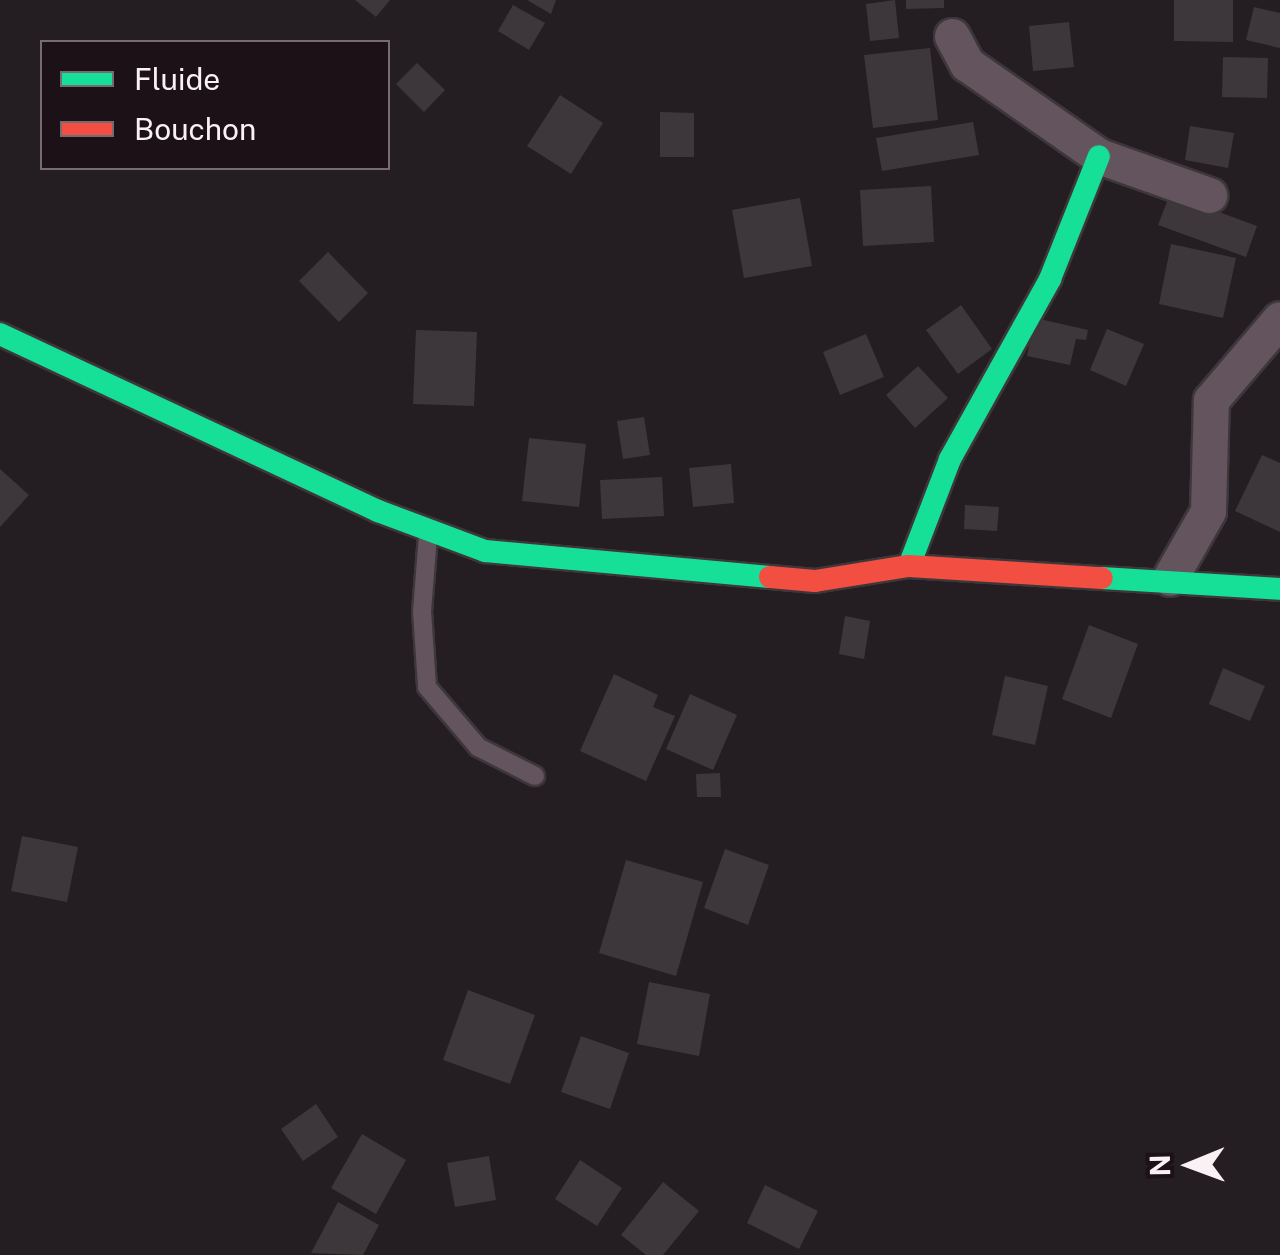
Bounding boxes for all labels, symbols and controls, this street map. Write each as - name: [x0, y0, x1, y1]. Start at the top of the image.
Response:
- legend: [40, 40, 390, 170]
- text: Fluide: [134, 61, 220, 97]
- text: Bouchon: [134, 111, 256, 147]
- north arrow: [1140, 1115, 1240, 1215]
- text: N: [1143, 1154, 1176, 1177]

